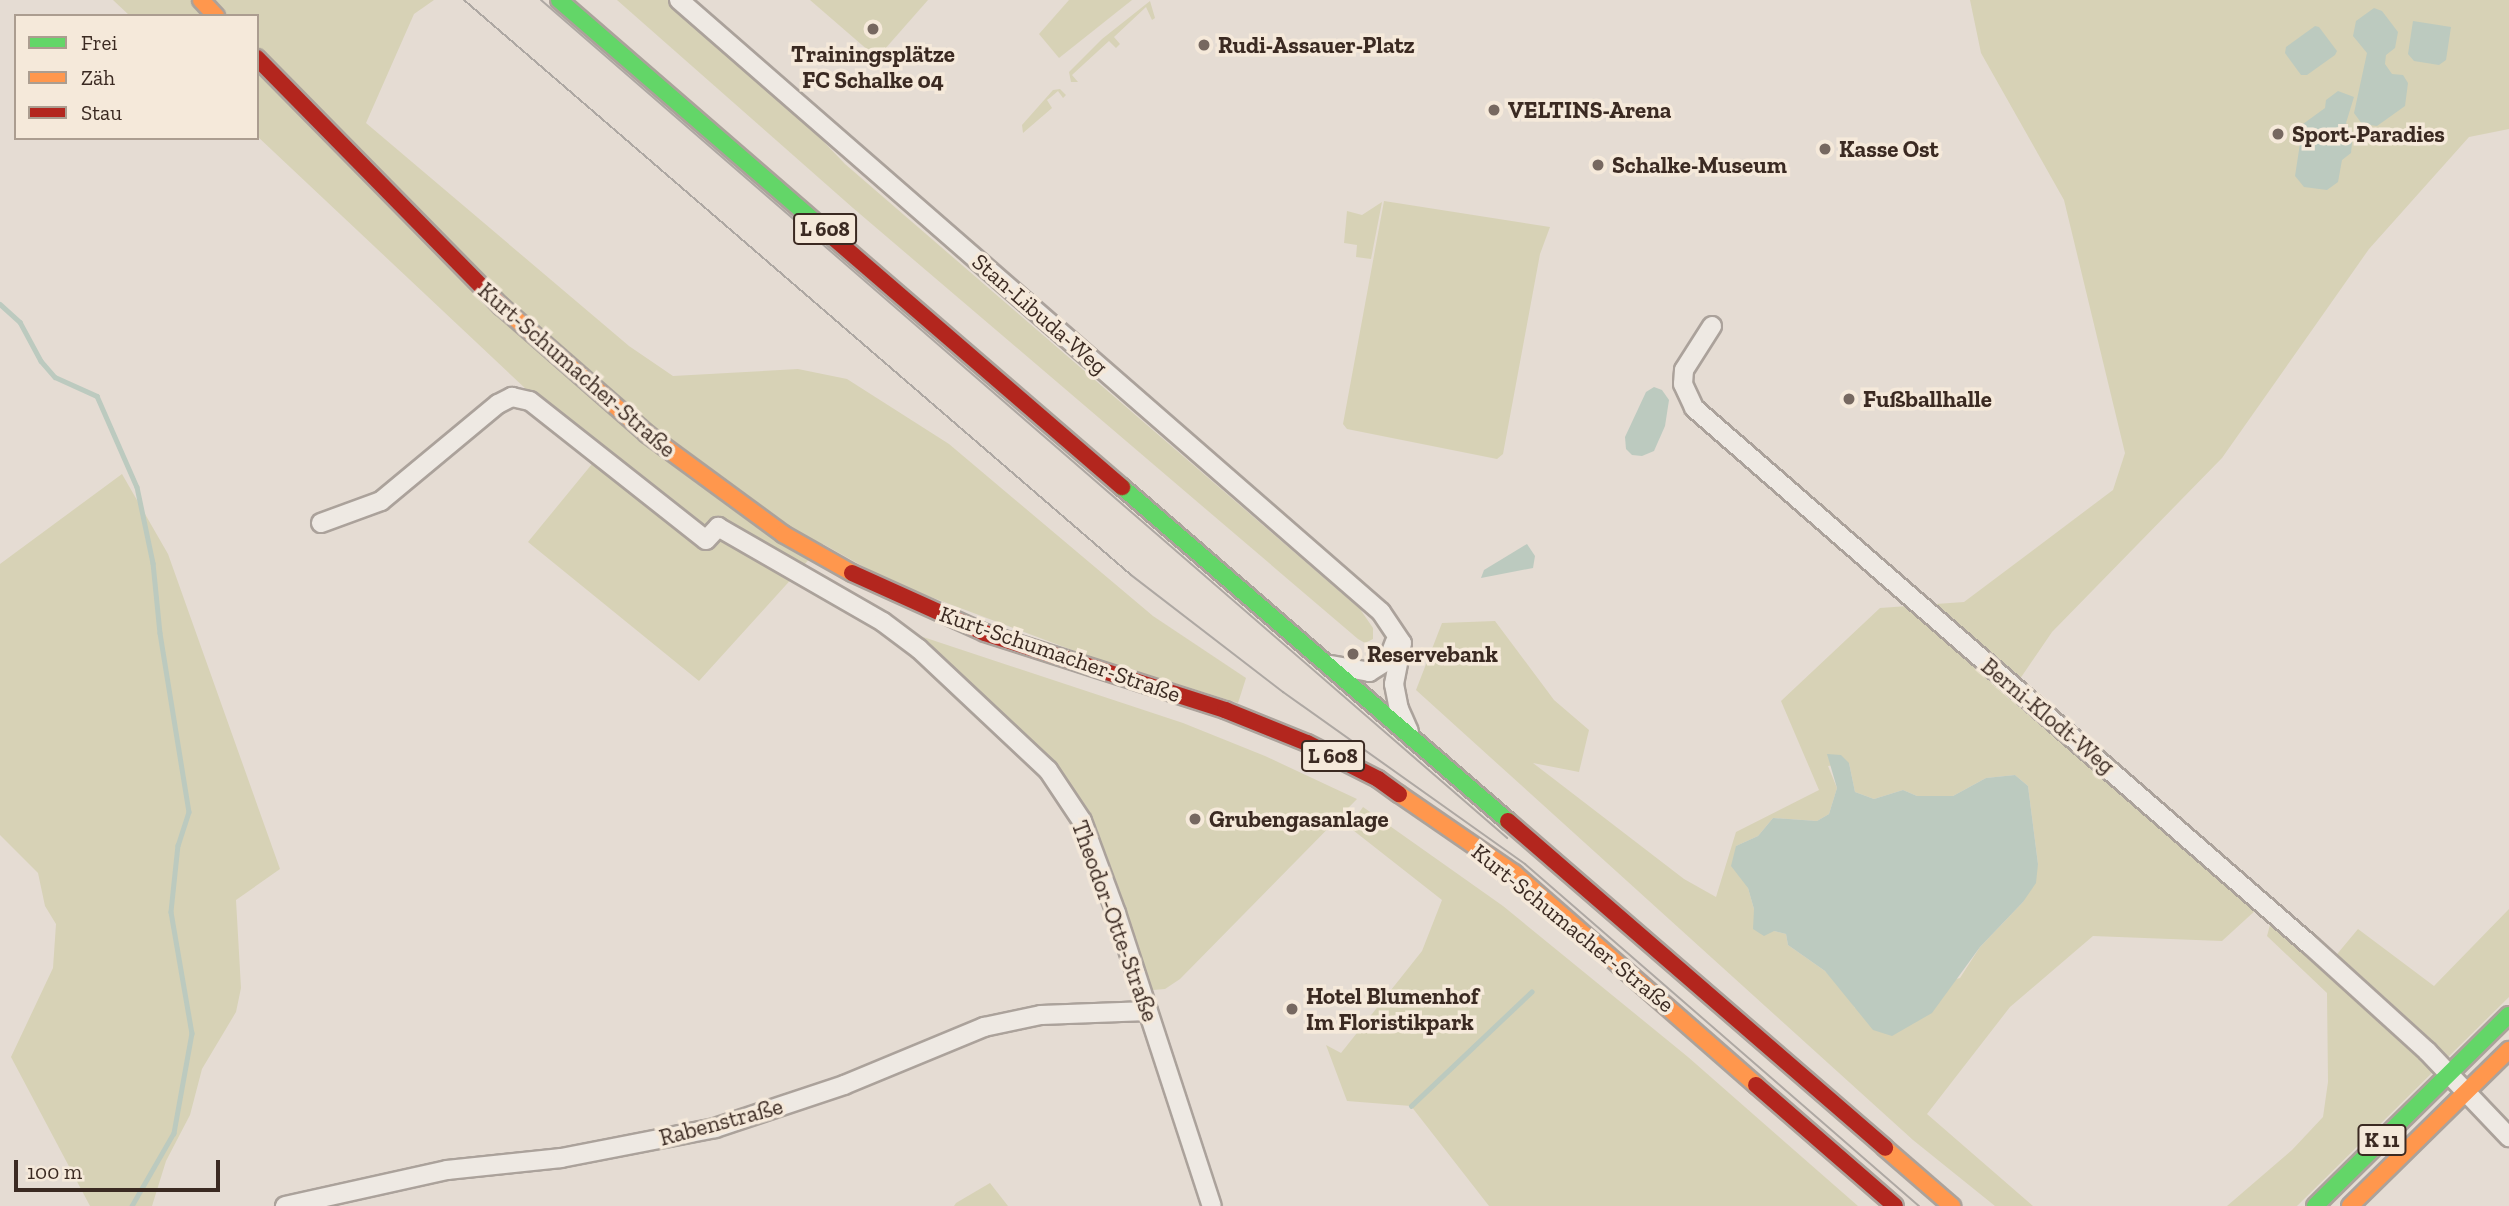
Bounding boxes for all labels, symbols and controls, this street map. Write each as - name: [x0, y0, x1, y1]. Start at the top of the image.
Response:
- legend: [14, 14, 259, 140]
- marker: Trainingsplätze FC Schalke 04: [865, 21, 881, 37]
- text: Frei: [81, 30, 117, 55]
- place label: Rudi-Assauer-Platz: [1218, 31, 1415, 59]
- marker: Rudi-Assauer-Platz: [1196, 37, 1212, 53]
- place label: Trainingsplätze FC Schalke 04: [791, 40, 955, 94]
- text: Zäh: [81, 65, 115, 90]
- place label: VELTINS-Arena: [1508, 96, 1671, 124]
- text: Stau: [81, 100, 122, 125]
- marker: VELTINS-Arena: [1486, 102, 1502, 118]
- place label: Sport-Paradies: [2292, 120, 2445, 148]
- marker: Sport-Paradies: [2270, 126, 2286, 142]
- place label: Kasse Ost: [1839, 135, 1939, 163]
- marker: Kasse Ost: [1817, 141, 1833, 157]
- place label: Schalke-Museum: [1612, 151, 1787, 179]
- marker: Schalke-Museum: [1590, 157, 1606, 173]
- road number: L 608: [792, 212, 858, 246]
- street label: Stan-Libuda-Weg: [967, 248, 1113, 380]
- street label: Kurt-Schumacher-Straße: [473, 277, 681, 463]
- place label: Fußballhalle: [1863, 385, 1992, 413]
- marker: Fußballhalle: [1841, 391, 1857, 407]
- street label: Kurt-Schumacher-Straße: [936, 600, 1184, 708]
- place label: Reservebank: [1367, 640, 1498, 668]
- marker: Reservebank: [1345, 646, 1361, 662]
- street label: Berni-Klodt-Weg: [1976, 652, 2120, 780]
- road number: L 608: [1300, 738, 1366, 774]
- place label: Grubengasanlage: [1209, 805, 1389, 833]
- marker: Grubengasanlage: [1187, 811, 1203, 827]
- street label: Theodor-Otte-Straße: [1066, 817, 1164, 1025]
- street label: Kurt-Schumacher-Straße: [1466, 838, 1680, 1018]
- place label: Hotel Blumenhof Im Floristikpark: [1306, 982, 1479, 1036]
- marker: Hotel Blumenhof Im Floristikpark: [1284, 1001, 1300, 1017]
- street label: Rabenstraße: [656, 1092, 786, 1152]
- road number: K 11: [2356, 1122, 2408, 1158]
- scale bar: [18, 1146, 224, 1190]
- text: 100 m: [27, 1159, 82, 1184]

